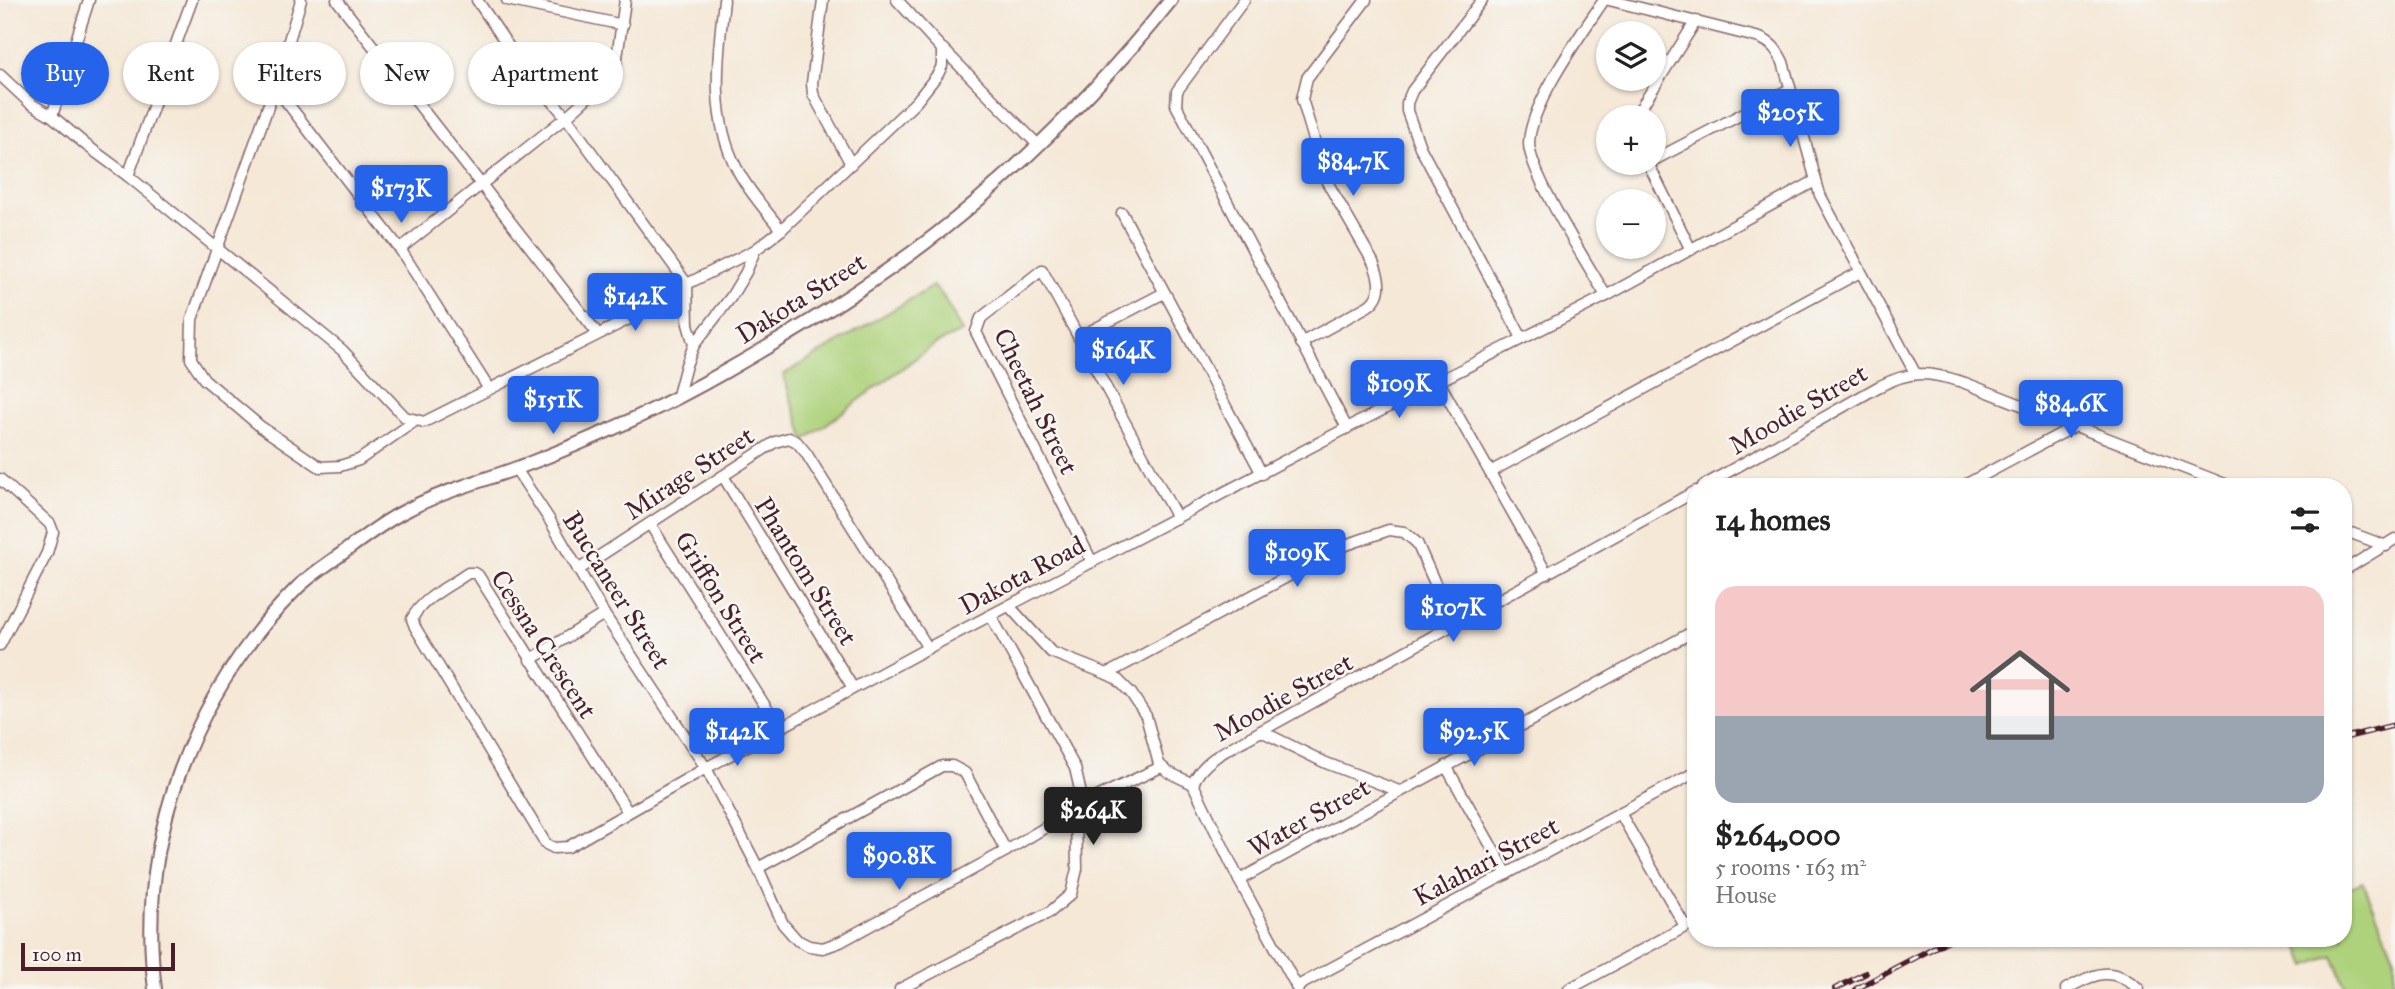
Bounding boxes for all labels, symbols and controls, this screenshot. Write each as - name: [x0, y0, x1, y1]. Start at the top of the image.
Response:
- map controls: [1596, 21, 1666, 259]
- button: layers: [1596, 21, 1666, 91]
- chip: Buy: [21, 42, 109, 105]
- chip: Rent: [123, 42, 219, 105]
- chip: Filters: [233, 42, 346, 105]
- chip: New: [360, 42, 454, 105]
- chip: Apartment: [468, 42, 623, 105]
- pin: $205K: [1741, 90, 1839, 149]
- text: $205K: [1757, 98, 1823, 126]
- button: +: [1596, 105, 1666, 175]
- pin: $84.7K: [1296, 138, 1410, 198]
- text: $84.7K: [1317, 147, 1389, 175]
- pin: $173K: [352, 166, 450, 225]
- text: $173K: [371, 174, 431, 202]
- button: −: [1596, 189, 1666, 259]
- street label: Dakota Street: [730, 245, 872, 351]
- pin: $142K: [586, 274, 684, 333]
- text: $142K: [603, 282, 667, 310]
- street label: Cheetah Street: [987, 323, 1085, 479]
- pin: $164K: [1074, 328, 1172, 387]
- text: $164K: [1091, 336, 1155, 364]
- street label: Moodie Street: [1723, 357, 1873, 461]
- pin: $109K: [1350, 360, 1448, 420]
- text: $109K: [1367, 369, 1431, 397]
- pin: $151K: [504, 376, 602, 436]
- pin: $84.6K: [2014, 380, 2128, 440]
- text: $151K: [524, 385, 582, 413]
- text: $84.6K: [2035, 389, 2107, 417]
- street label: Mirage Street: [618, 419, 760, 527]
- street label: Phantom Street: [748, 491, 864, 651]
- icon: filters: [2286, 501, 2324, 539]
- text: 14 homes: [1715, 502, 1830, 538]
- street label: Buccaneer Street: [556, 505, 678, 675]
- street label: Griffon Street: [668, 525, 774, 669]
- street label: Dakota Road: [954, 529, 1090, 621]
- pin: $109K: [1248, 530, 1346, 589]
- text: $109K: [1265, 538, 1329, 566]
- street label: Cessna Crescent: [484, 564, 604, 724]
- pin: $107K: [1404, 584, 1502, 644]
- text: $107K: [1421, 593, 1485, 621]
- icon: home: [1957, 632, 2083, 758]
- street label: Moodie Street: [1208, 646, 1358, 748]
- pin: $142K: [688, 708, 786, 768]
- pin: $92.5K: [1417, 708, 1531, 768]
- text: $142K: [705, 717, 769, 745]
- text: $92.5K: [1439, 717, 1509, 745]
- street label: Water Street: [1242, 770, 1376, 864]
- pin: $264K: [1044, 788, 1142, 847]
- text: $264K: [1060, 796, 1126, 824]
- street label: Kalahari Street: [1408, 809, 1564, 913]
- text: $264,000: [1715, 817, 1841, 853]
- pin: $90.8K: [842, 832, 956, 892]
- text: $90.8K: [863, 841, 935, 869]
- text: 5 rooms · 163 m²: [1715, 853, 1866, 881]
- text: House: [1715, 881, 1777, 909]
- scale bar: [21, 940, 175, 972]
- text: 100 m: [32, 943, 82, 966]

